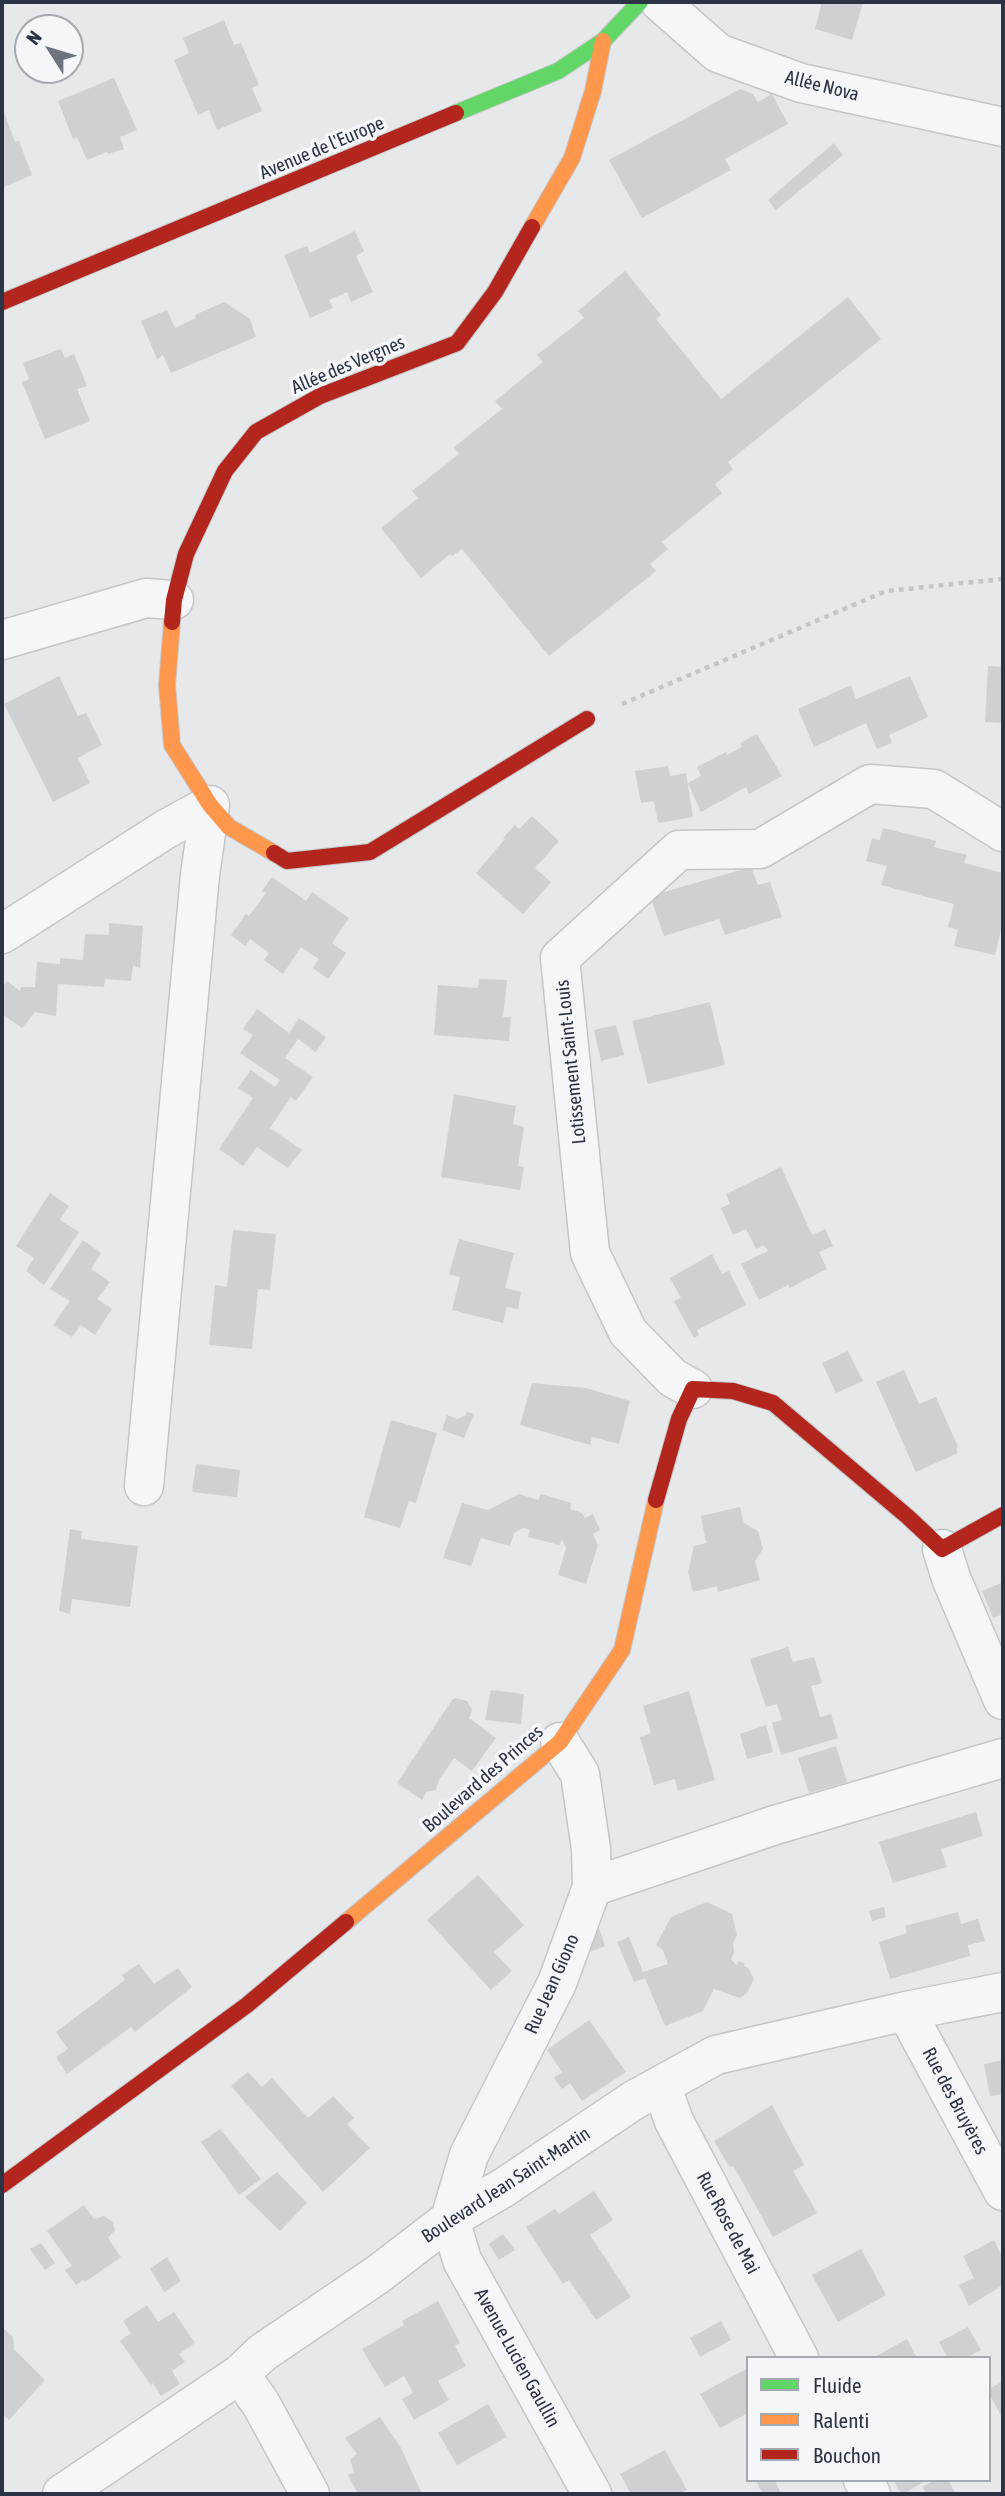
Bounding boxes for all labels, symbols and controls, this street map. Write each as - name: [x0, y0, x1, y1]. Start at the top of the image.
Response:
- north arrow: [14, 14, 84, 84]
- text: N: [22, 26, 46, 49]
- street label: Allée Nova: [783, 66, 861, 106]
- street label: Avenue de l'Europe: [256, 112, 388, 184]
- street label: Allée des Vergnes: [288, 331, 408, 399]
- street label: Lotissement Saint-Louis: [551, 979, 591, 1145]
- street label: Boulevard des Princes: [418, 1721, 548, 1837]
- street label: Rue Jean Giono: [520, 1931, 584, 2037]
- street label: Rue des Bruyères: [917, 2044, 993, 2158]
- street label: Boulevard Jean Saint-Martin: [418, 2122, 594, 2248]
- street label: Rue Rose de Mai: [692, 2168, 764, 2278]
- street label: Avenue Lucien Gaullin: [469, 2285, 565, 2431]
- legend: [746, 2356, 991, 2482]
- text: Fluide: [813, 2373, 862, 2397]
- text: Ralenti: [813, 2408, 869, 2432]
- text: Bouchon: [813, 2443, 881, 2467]

